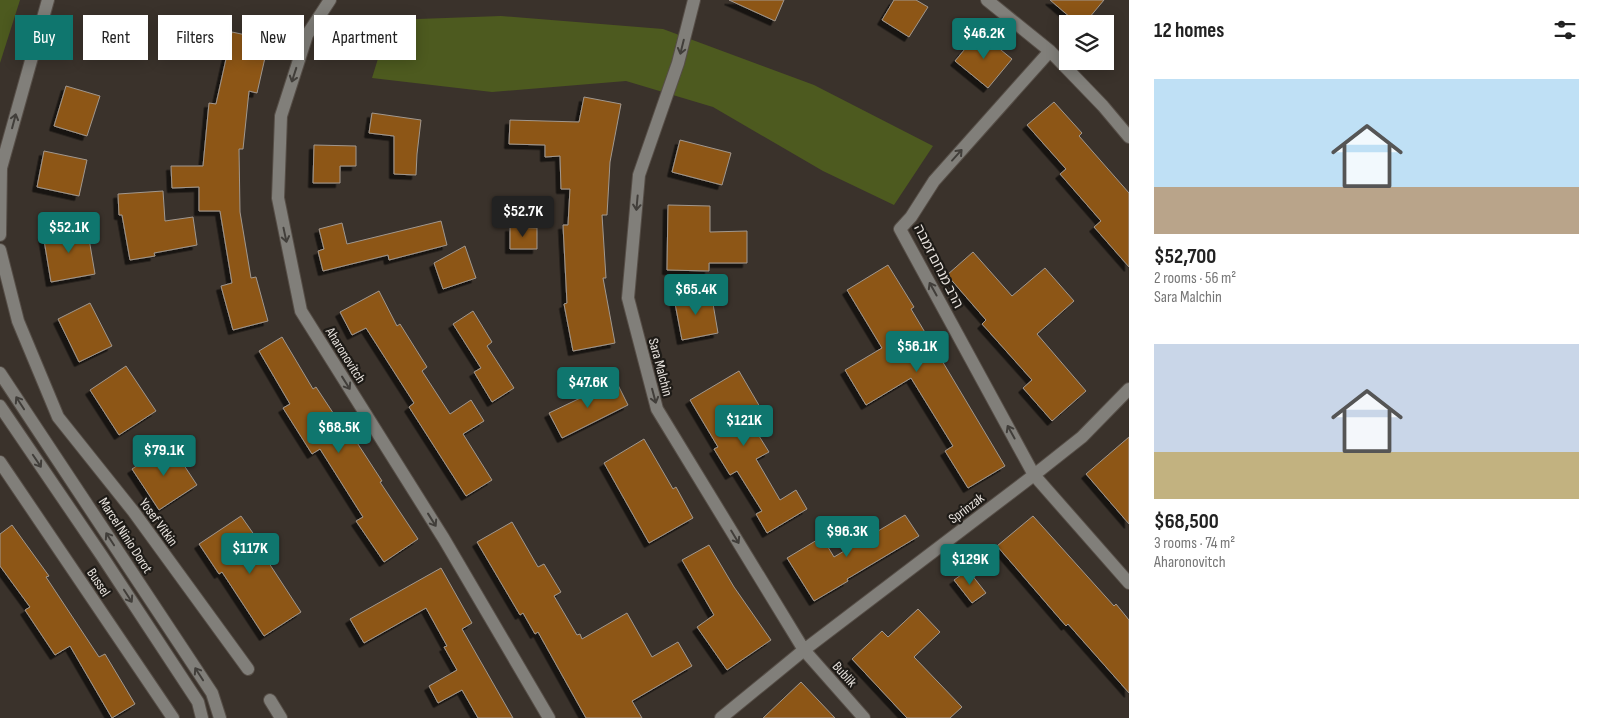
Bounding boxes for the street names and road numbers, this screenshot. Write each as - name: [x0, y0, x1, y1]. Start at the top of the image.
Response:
- street label: הרב מנחם זמבה: [910, 221, 967, 311]
- street label: Aharonovitch: [321, 323, 369, 386]
- street label: Sara Malchin: [645, 336, 676, 398]
- street label: Sprinzak: [945, 489, 988, 527]
- street label: Marcel Ninio Dorot: [95, 494, 156, 576]
- street label: Yosef Vitkin: [136, 495, 182, 550]
- street label: Bussel: [83, 565, 114, 600]
- street label: Bublik: [829, 658, 861, 691]

